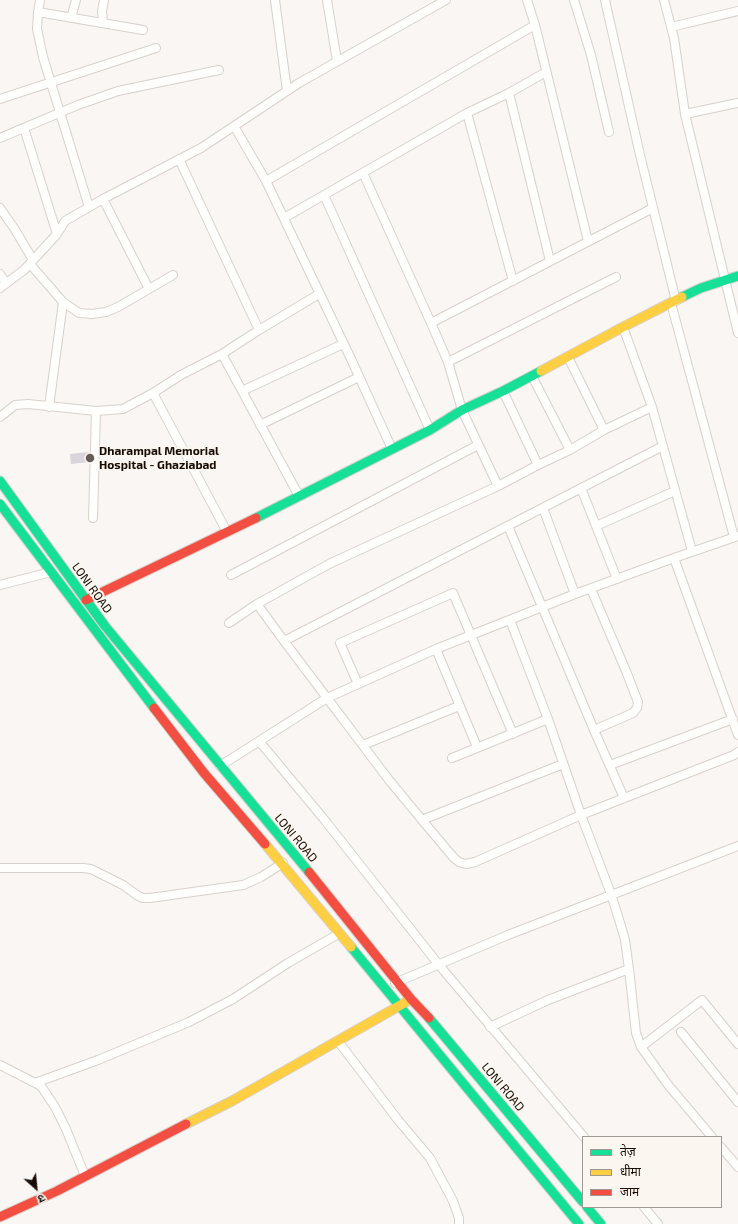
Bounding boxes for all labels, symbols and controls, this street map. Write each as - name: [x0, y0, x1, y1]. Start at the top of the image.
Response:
- place label: Dharampal Memorial Hospital - Ghaziabad: [99, 444, 219, 472]
- marker: Dharampal Memorial Hospital - Ghaziabad: [84, 452, 96, 464]
- street label: LONI ROAD: [69, 560, 115, 616]
- street label: LONI ROAD: [271, 811, 321, 865]
- street label: LONI ROAD: [478, 1060, 528, 1114]
- legend: [582, 1136, 722, 1208]
- text: तेज़: [620, 1144, 636, 1158]
- text: धीमा: [620, 1164, 641, 1178]
- north arrow: [16, 1168, 56, 1208]
- text: जाम: [620, 1184, 639, 1198]
- text: उ: [36, 1192, 47, 1206]

